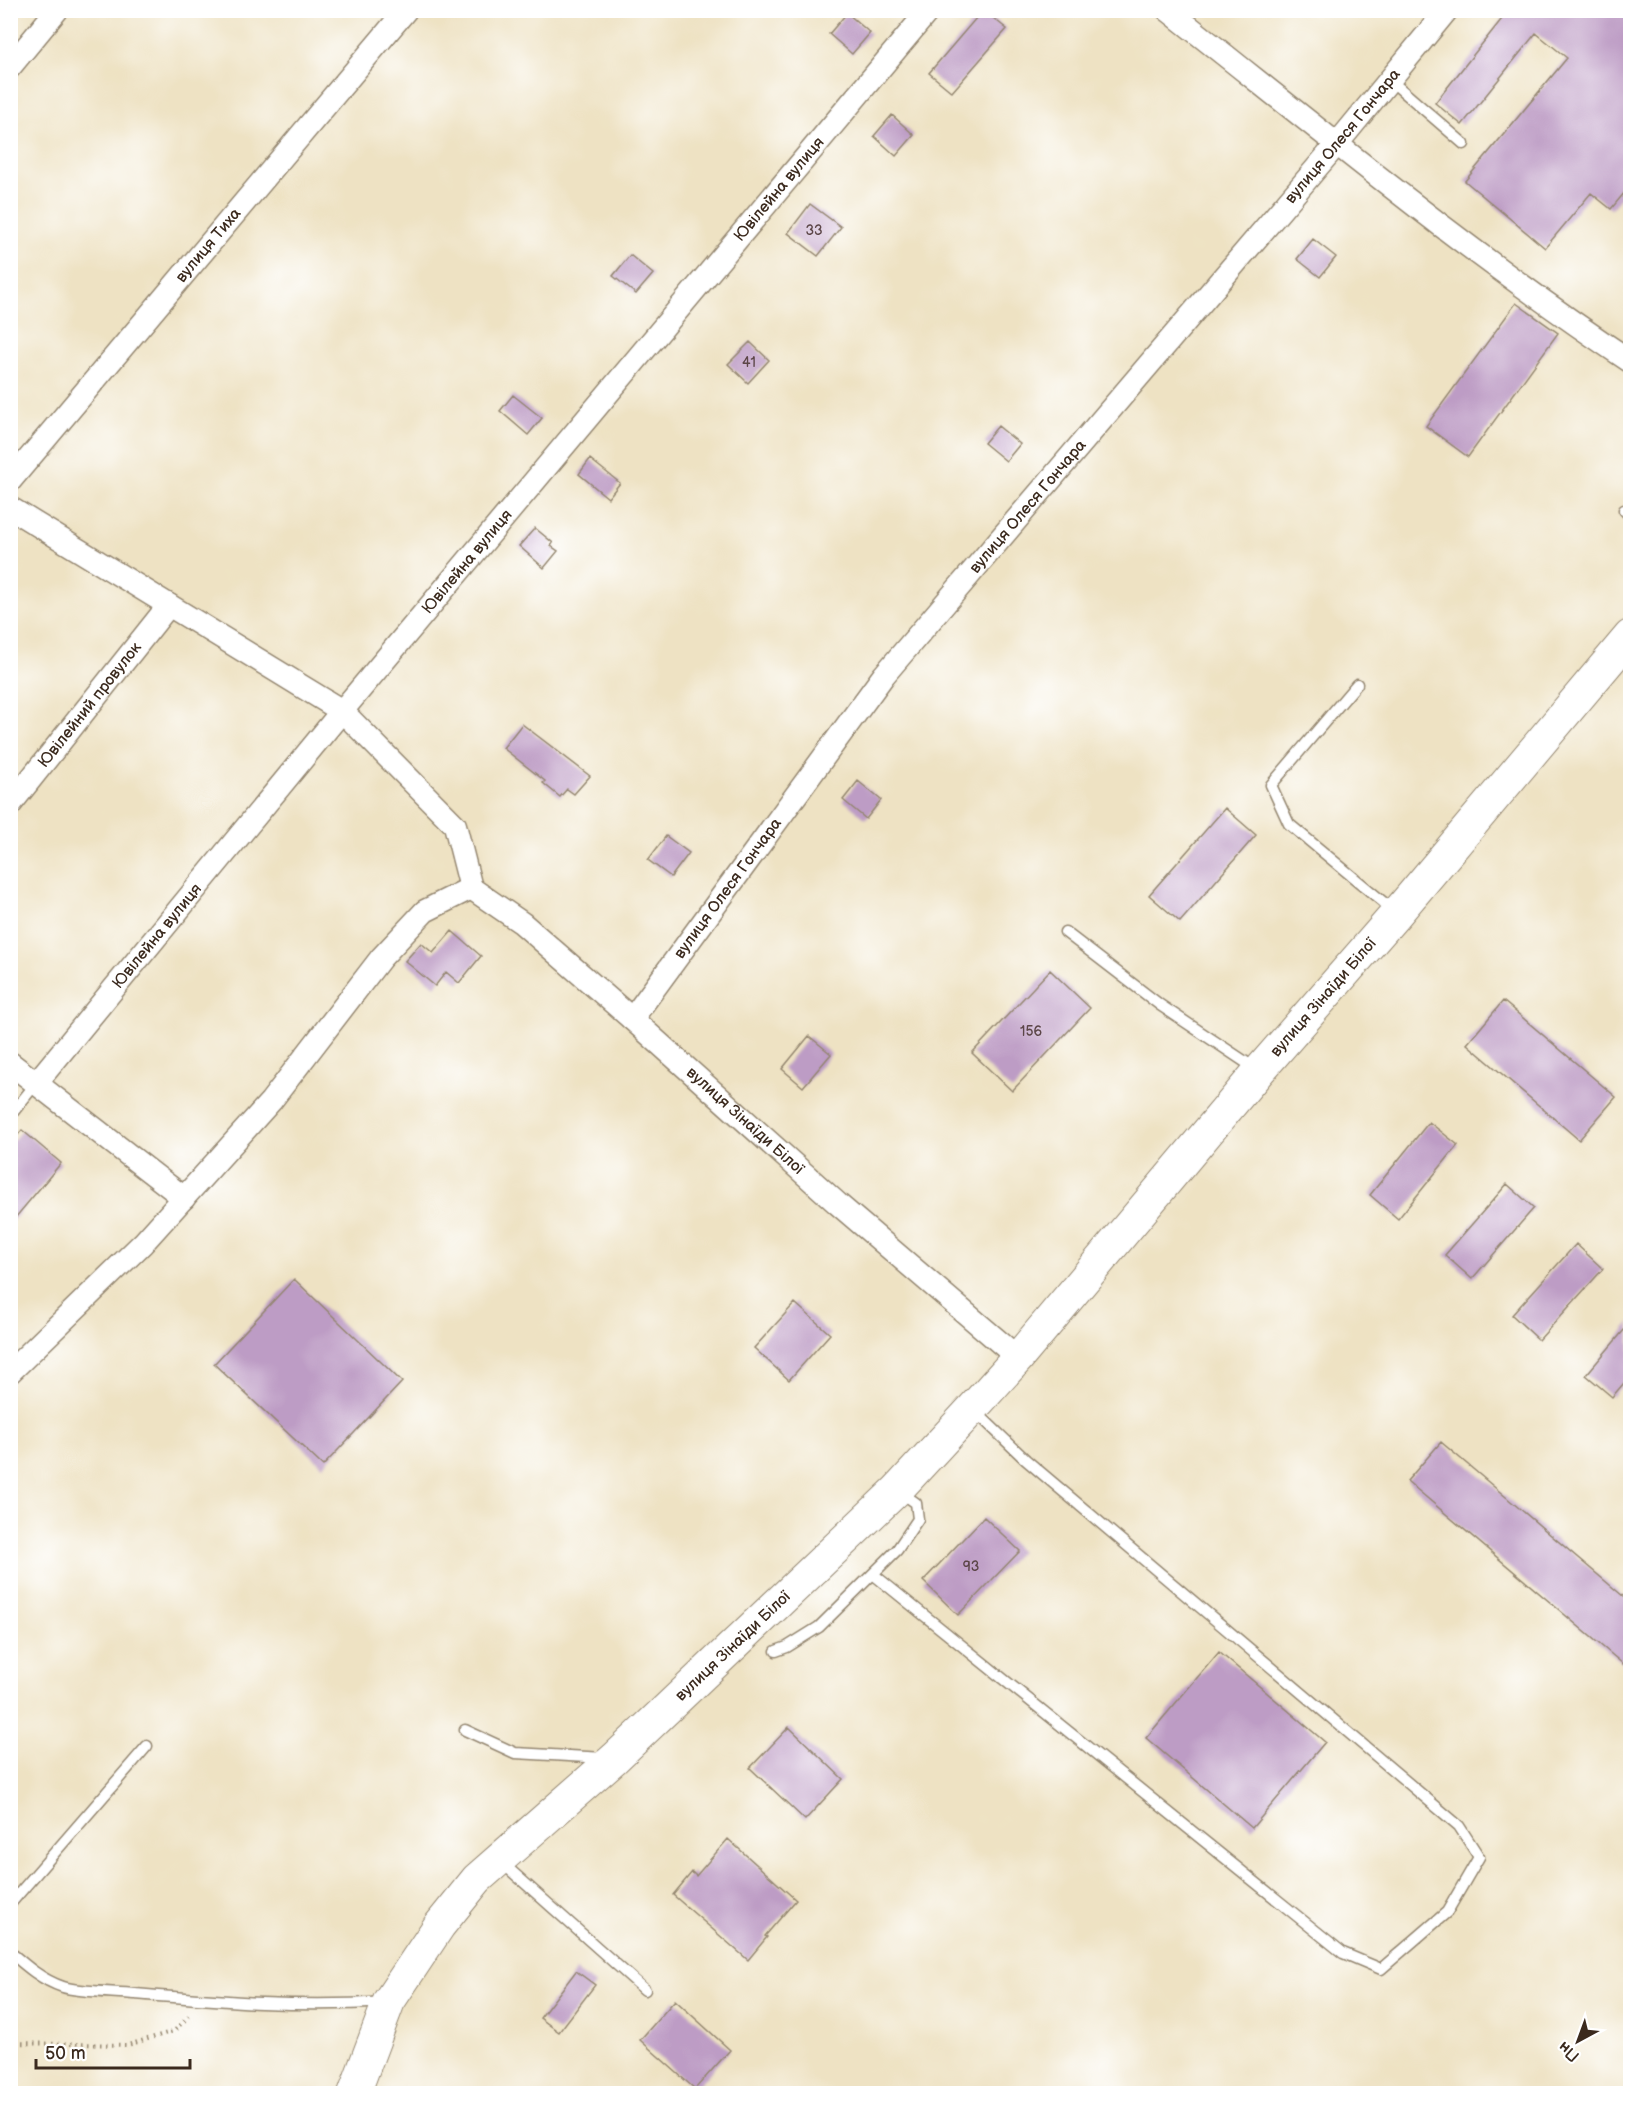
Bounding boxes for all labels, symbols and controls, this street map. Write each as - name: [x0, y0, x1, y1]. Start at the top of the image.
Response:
- street label: вулиця Олеся Гончара: [1281, 65, 1405, 207]
- street label: Ювілейна вулиця: [730, 133, 828, 245]
- street label: вулиця Тиха: [172, 204, 245, 286]
- house number: 33: [805, 222, 823, 239]
- house number: 41: [742, 354, 756, 371]
- street label: вулиця Олеся Гончара: [966, 435, 1090, 577]
- street label: Ювілейна вулиця: [418, 506, 516, 618]
- street label: Ювілейний провулок: [34, 638, 146, 771]
- street label: вулиця Олеся Гончара: [670, 814, 786, 962]
- street label: Ювілейна вулиця: [108, 880, 206, 992]
- street label: вулиця Зінаїди Білої: [1266, 933, 1381, 1061]
- house number: 156: [1020, 1023, 1042, 1040]
- street label: вулиця Зінаїди Білої: [683, 1063, 809, 1179]
- house number: 93: [963, 1558, 979, 1575]
- street label: вулиця Зінаїди Білої: [671, 1586, 795, 1705]
- north arrow: [1548, 2011, 1608, 2071]
- scale bar: [36, 2032, 190, 2070]
- text: Пн: [1555, 2037, 1583, 2065]
- text: 50 m: [45, 2043, 86, 2064]

